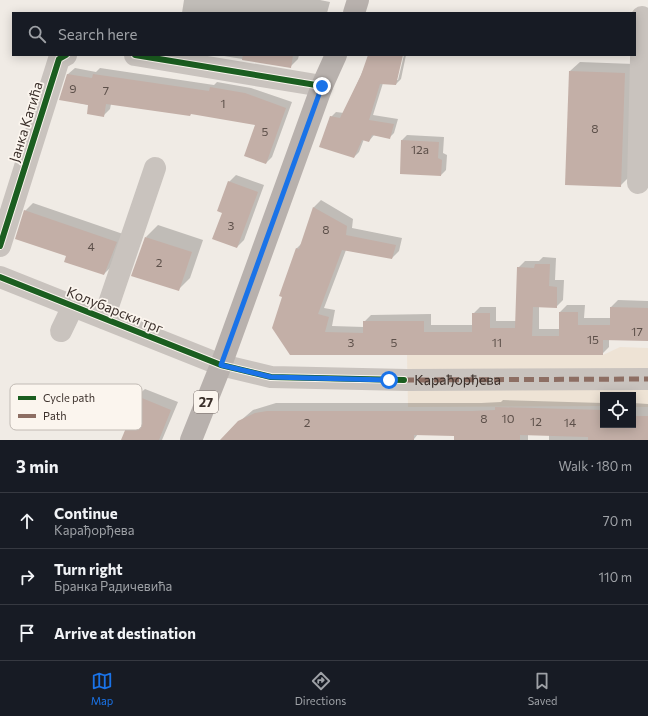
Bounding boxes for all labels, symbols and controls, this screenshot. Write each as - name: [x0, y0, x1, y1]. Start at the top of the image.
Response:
- search box: [12, 12, 636, 56]
- icon: search: [26, 23, 48, 45]
- text: Search here: [58, 25, 137, 43]
- route end: [313, 77, 331, 95]
- street label: Јанка Катића: [5, 80, 46, 164]
- house number: 9: [69, 81, 77, 95]
- house number: 7: [103, 83, 109, 97]
- house number: 1: [220, 96, 226, 110]
- house number: 8: [591, 121, 599, 135]
- house number: 5: [262, 124, 269, 138]
- house number: 12a: [411, 142, 429, 156]
- house number: 3: [228, 218, 235, 232]
- house number: 8: [322, 222, 330, 236]
- house number: 4: [87, 239, 95, 253]
- house number: 2: [156, 255, 163, 269]
- street label: Колубарски трг: [64, 282, 166, 337]
- house number: 17: [631, 324, 643, 338]
- house number: 15: [587, 332, 599, 346]
- house number: 3: [348, 335, 355, 349]
- house number: 5: [391, 335, 398, 349]
- house number: 11: [492, 335, 502, 349]
- route start: [380, 371, 398, 389]
- street label: Карађорђева: [414, 371, 501, 388]
- legend: [10, 384, 142, 430]
- text: Cycle path: [43, 391, 95, 404]
- road number: 27: [194, 391, 218, 413]
- map controls: [600, 392, 636, 428]
- button: locate: [600, 392, 636, 428]
- text: Path: [43, 409, 66, 422]
- house number: 8: [480, 411, 488, 425]
- house number: 10: [502, 411, 515, 425]
- house number: 12: [530, 414, 542, 428]
- house number: 2: [304, 415, 311, 429]
- house number: 14: [564, 415, 576, 429]
- text: 3 min: [16, 456, 59, 477]
- text: Walk · 180 m: [558, 458, 632, 474]
- text: Continue: [54, 504, 118, 522]
- icon: ahead: [16, 510, 38, 532]
- text: 70 m: [603, 513, 632, 529]
- text: Карађорђева: [54, 522, 134, 538]
- text: Turn right: [54, 560, 123, 578]
- icon: right: [16, 566, 38, 588]
- text: 110 m: [599, 569, 632, 585]
- text: Бранка Радичевића: [54, 578, 172, 594]
- icon: arrive: [16, 622, 38, 644]
- text: Arrive at destination: [54, 624, 196, 642]
- tab: Map: [91, 670, 113, 707]
- tab: Directions: [295, 670, 346, 707]
- tab: Saved: [528, 670, 557, 707]

